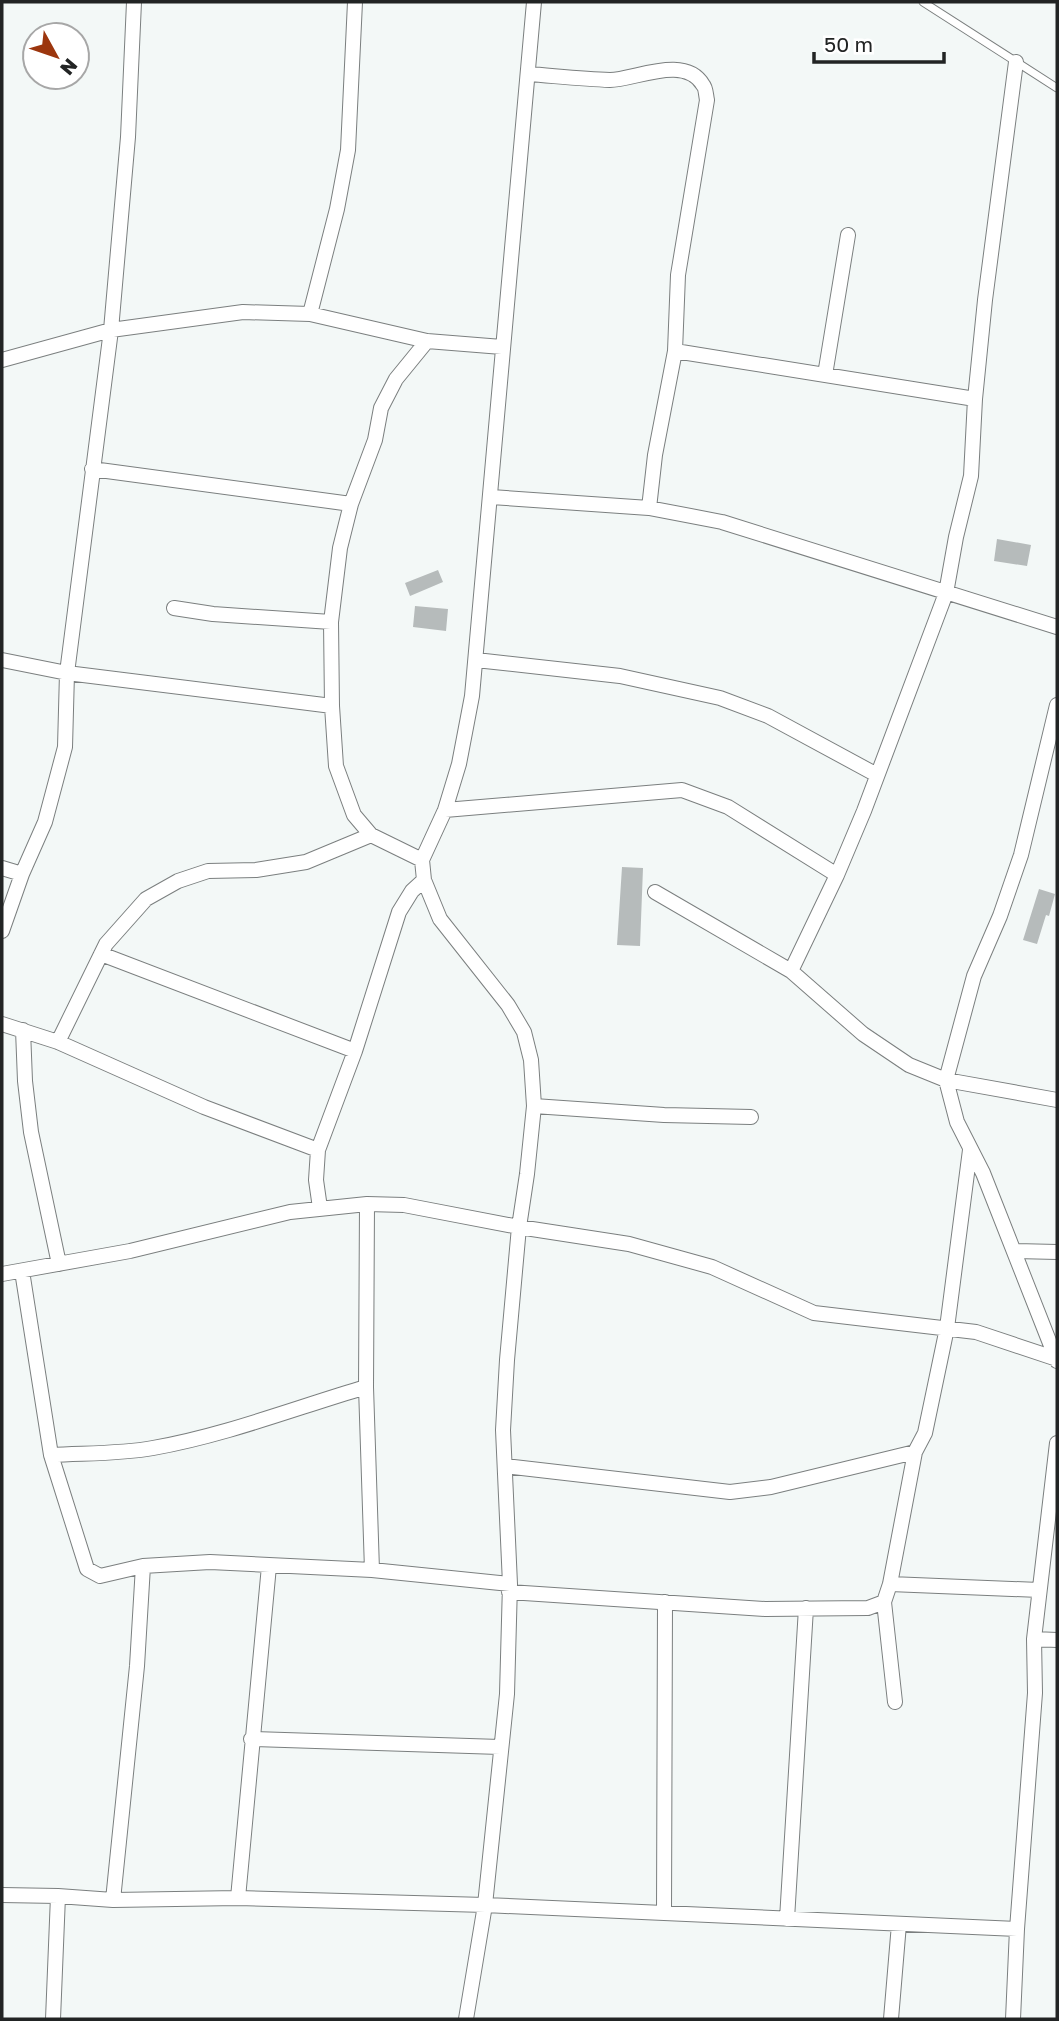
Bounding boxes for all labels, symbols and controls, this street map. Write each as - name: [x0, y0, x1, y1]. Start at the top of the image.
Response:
- north arrow: [21, 21, 91, 91]
- scale bar: [814, 21, 944, 65]
- text: 50 m: [824, 31, 873, 57]
- text: N: [56, 54, 83, 80]

